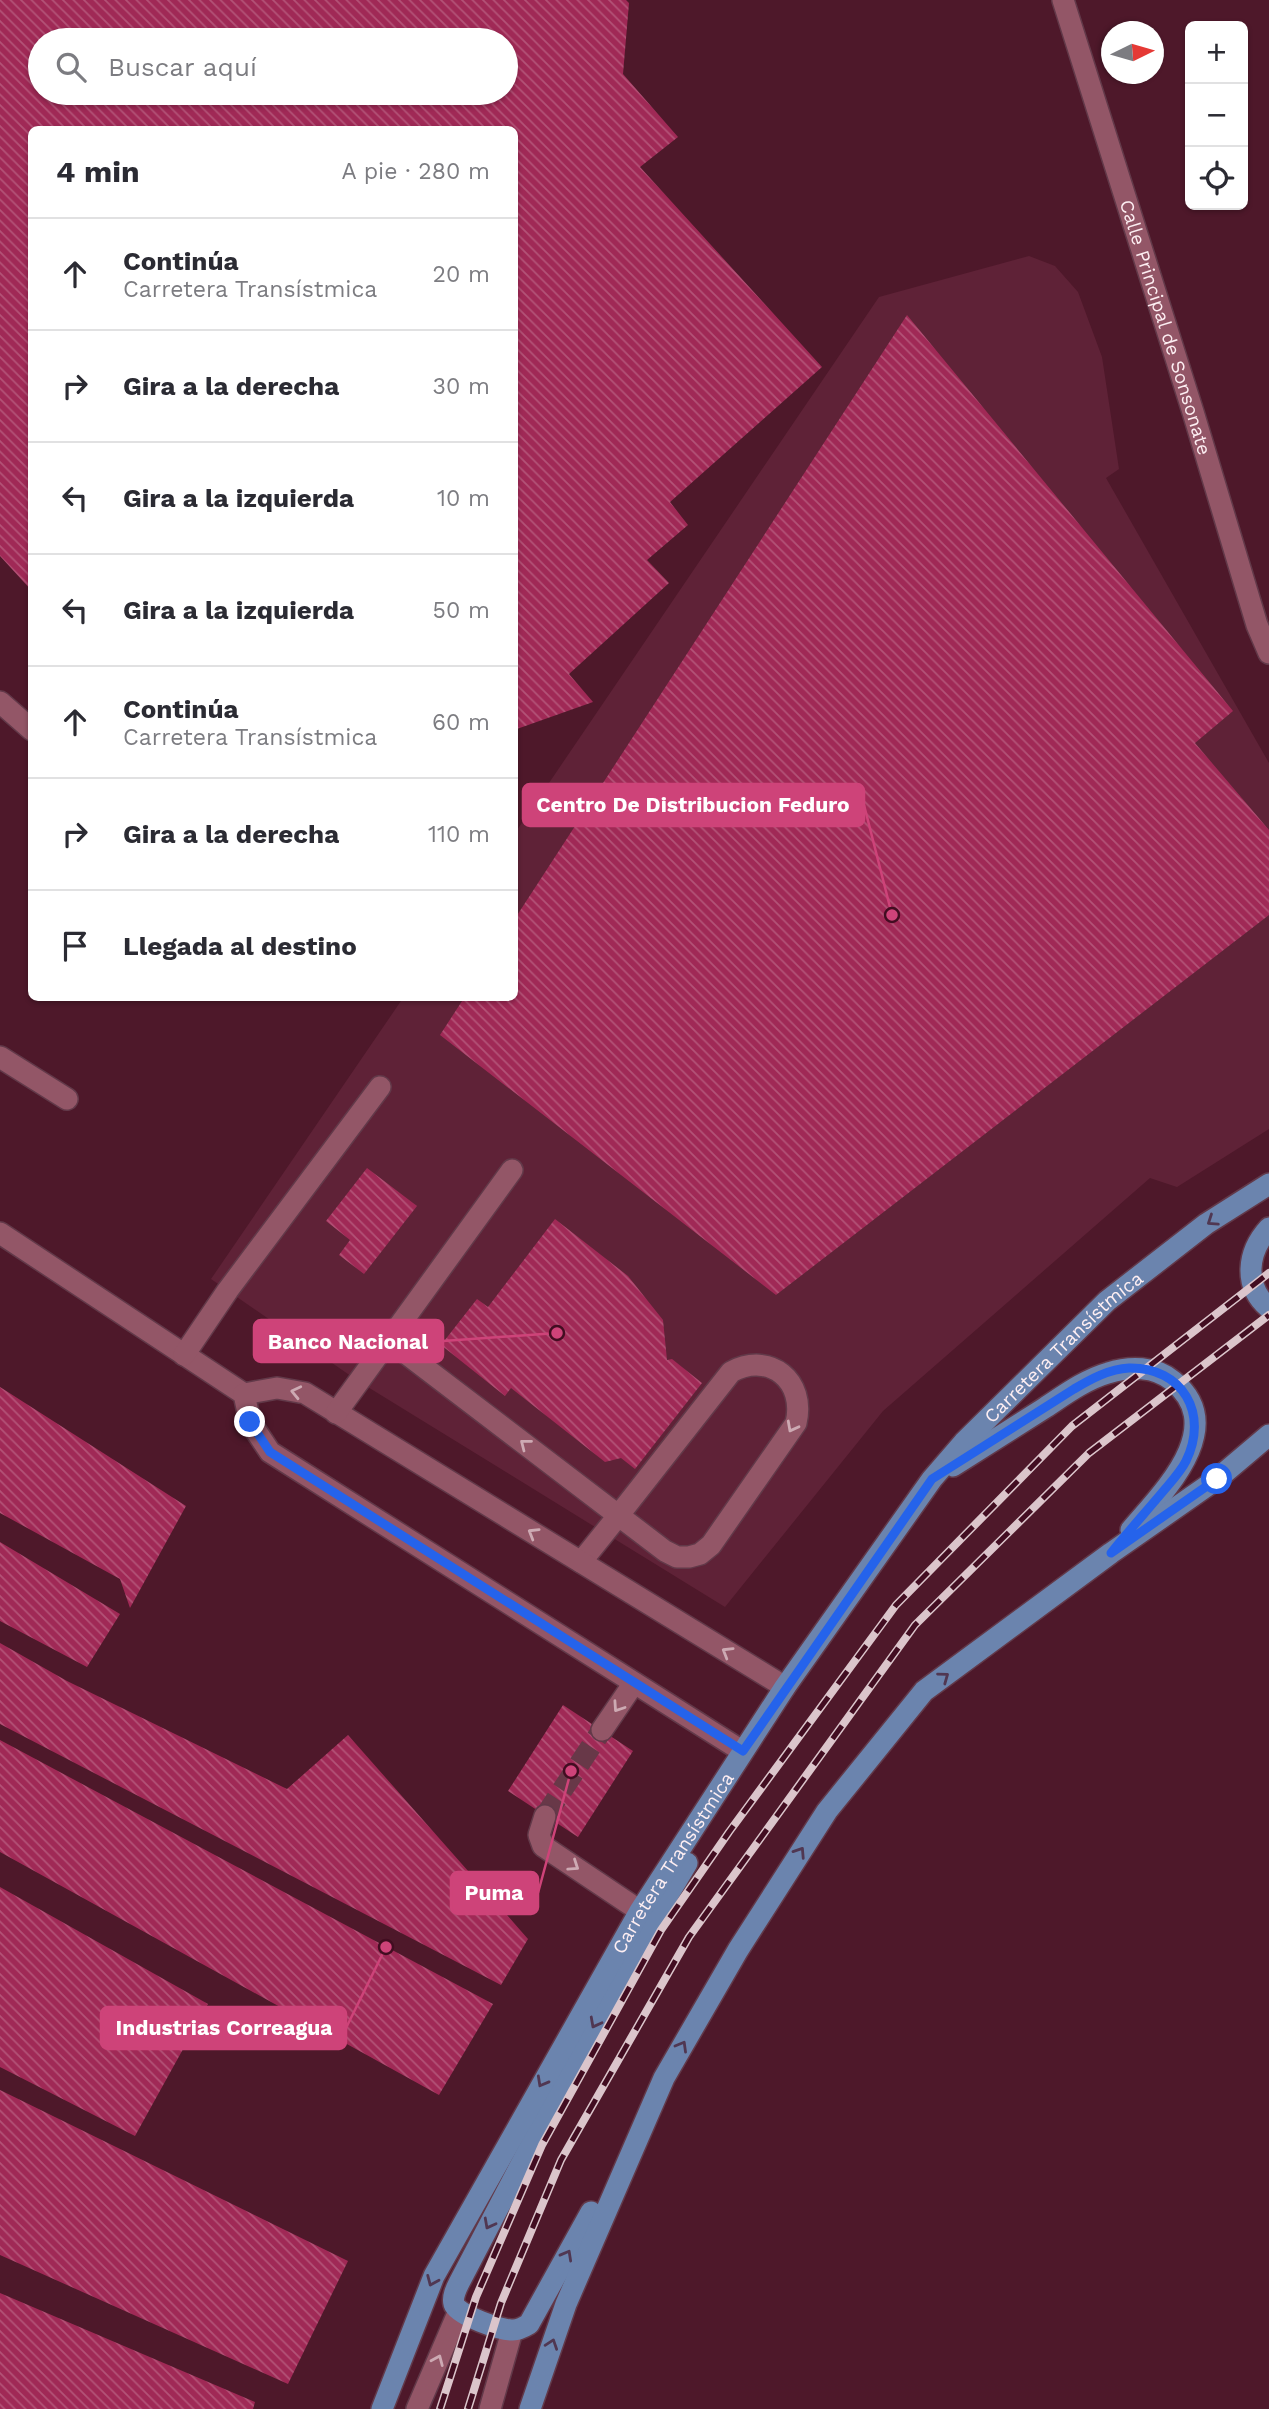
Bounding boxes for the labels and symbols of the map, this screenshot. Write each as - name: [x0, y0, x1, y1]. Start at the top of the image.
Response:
- north arrow: [1101, 21, 1164, 84]
- street label: Calle Principal de Sonsonate: [1115, 197, 1217, 458]
- callout: Centro De Distribucion Feduro: [523, 784, 864, 826]
- text: Centro De Distribucion Feduro: [536, 792, 850, 817]
- one-way arrow: [1206, 1212, 1219, 1225]
- street label: Carretera Transístmica: [979, 1266, 1147, 1427]
- callout: Banco Nacional: [254, 1320, 443, 1362]
- text: Banco Nacional: [268, 1329, 428, 1354]
- one-way arrow: [290, 1386, 302, 1400]
- route end: [234, 1406, 265, 1437]
- one-way arrow: [787, 1419, 801, 1432]
- one-way arrow: [520, 1440, 532, 1453]
- route start: [1201, 1463, 1232, 1494]
- one-way arrow: [527, 1528, 540, 1541]
- one-way arrow: [721, 1647, 734, 1660]
- one-way arrow: [936, 1673, 948, 1685]
- one-way arrow: [614, 1699, 626, 1712]
- street label: Carretera Transístmica: [607, 1768, 738, 1958]
- one-way arrow: [792, 1847, 805, 1860]
- one-way arrow: [566, 1858, 579, 1871]
- callout: Puma: [451, 1872, 538, 1914]
- text: Puma: [465, 1880, 524, 1905]
- callout: Industrias Correagua: [101, 2007, 346, 2049]
- text: Industrias Correagua: [116, 2015, 333, 2040]
- one-way arrow: [589, 2016, 603, 2028]
- one-way arrow: [674, 2041, 687, 2054]
- one-way arrow: [537, 2074, 550, 2087]
- one-way arrow: [484, 2217, 498, 2230]
- one-way arrow: [559, 2249, 572, 2262]
- one-way arrow: [427, 2274, 441, 2286]
- one-way arrow: [544, 2339, 558, 2351]
- one-way arrow: [430, 2355, 444, 2367]

